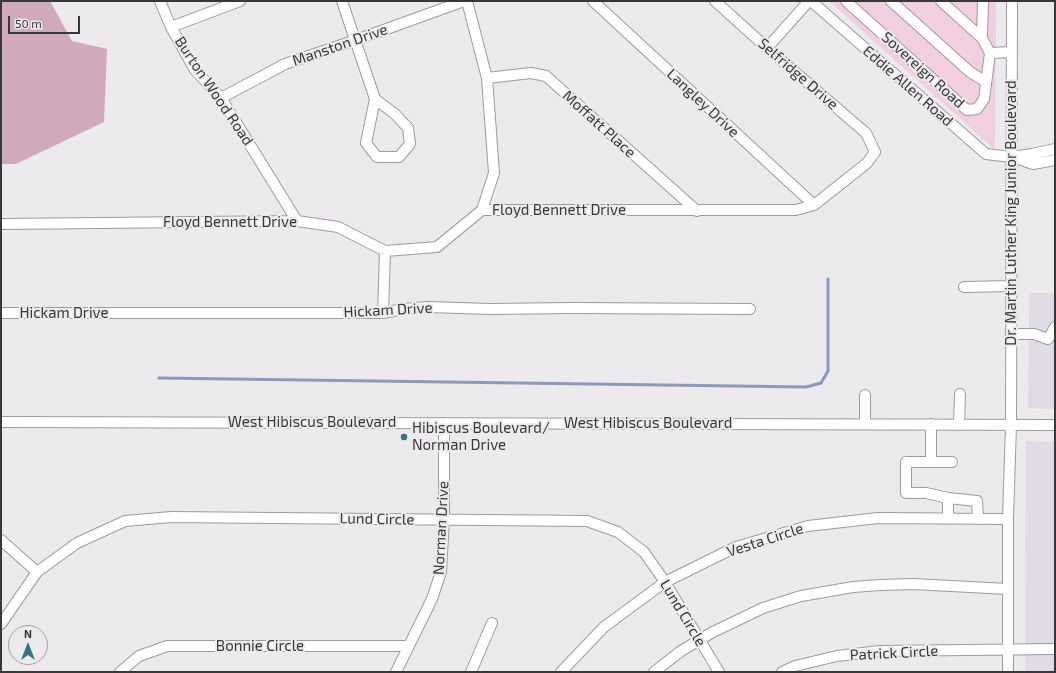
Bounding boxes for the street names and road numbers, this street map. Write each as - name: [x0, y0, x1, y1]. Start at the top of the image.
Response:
- street label: Manston Drive: [290, 20, 390, 70]
- street label: Sovereign Road: [878, 28, 968, 112]
- street label: Burton Wood Road: [171, 33, 257, 149]
- street label: Selfridge Drive: [754, 34, 842, 114]
- street label: Eddie Allen Road: [859, 42, 957, 130]
- street label: Langley Drive: [663, 65, 743, 141]
- street label: Dr. Martin Luther King Junior Boulevard: [1002, 80, 1020, 346]
- street label: Moffatt Place: [559, 86, 639, 162]
- street label: Floyd Bennett Drive: [492, 201, 626, 219]
- street label: Floyd Bennett Drive: [163, 213, 297, 231]
- street label: Hickam Drive: [343, 299, 433, 321]
- street label: Hickam Drive: [19, 304, 109, 322]
- street label: West Hibiscus Boulevard: [228, 413, 396, 431]
- street label: West Hibiscus Boulevard: [564, 414, 732, 432]
- street label: Norman Drive: [430, 481, 452, 575]
- street label: Lund Circle: [339, 509, 415, 529]
- street label: Vesta Circle: [724, 519, 806, 561]
- street label: Lund Circle: [656, 576, 710, 650]
- street label: Bonnie Circle: [216, 637, 304, 655]
- street label: Patrick Circle: [849, 642, 939, 664]

